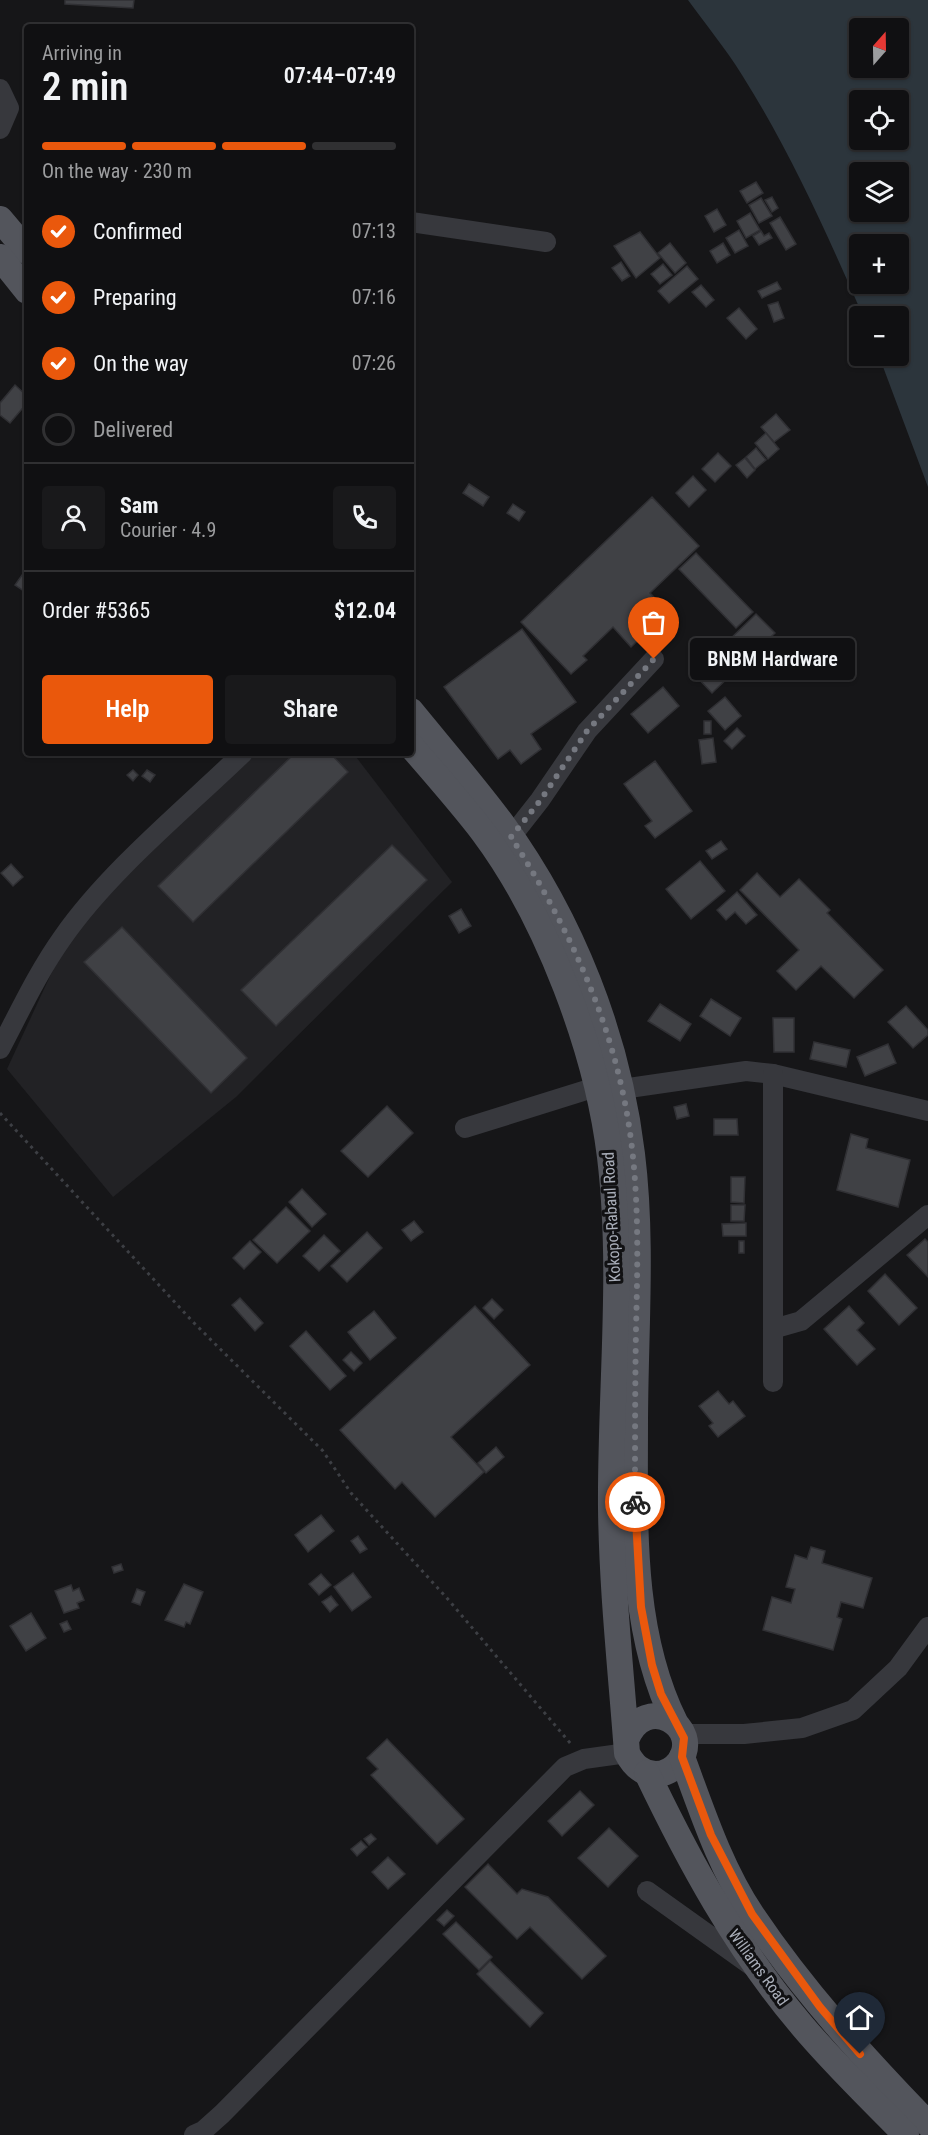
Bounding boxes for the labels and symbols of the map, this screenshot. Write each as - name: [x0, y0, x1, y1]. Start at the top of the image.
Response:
- north arrow: [849, 18, 909, 78]
- pin: [628, 597, 679, 659]
- callout: BNBM Hardware: [690, 638, 855, 680]
- street label: Kokopo-Rabaul Road: [599, 1151, 624, 1283]
- courier: [605, 1472, 665, 1532]
- street label: Williams Road: [725, 1925, 793, 2009]
- pin: [834, 1992, 885, 2054]

